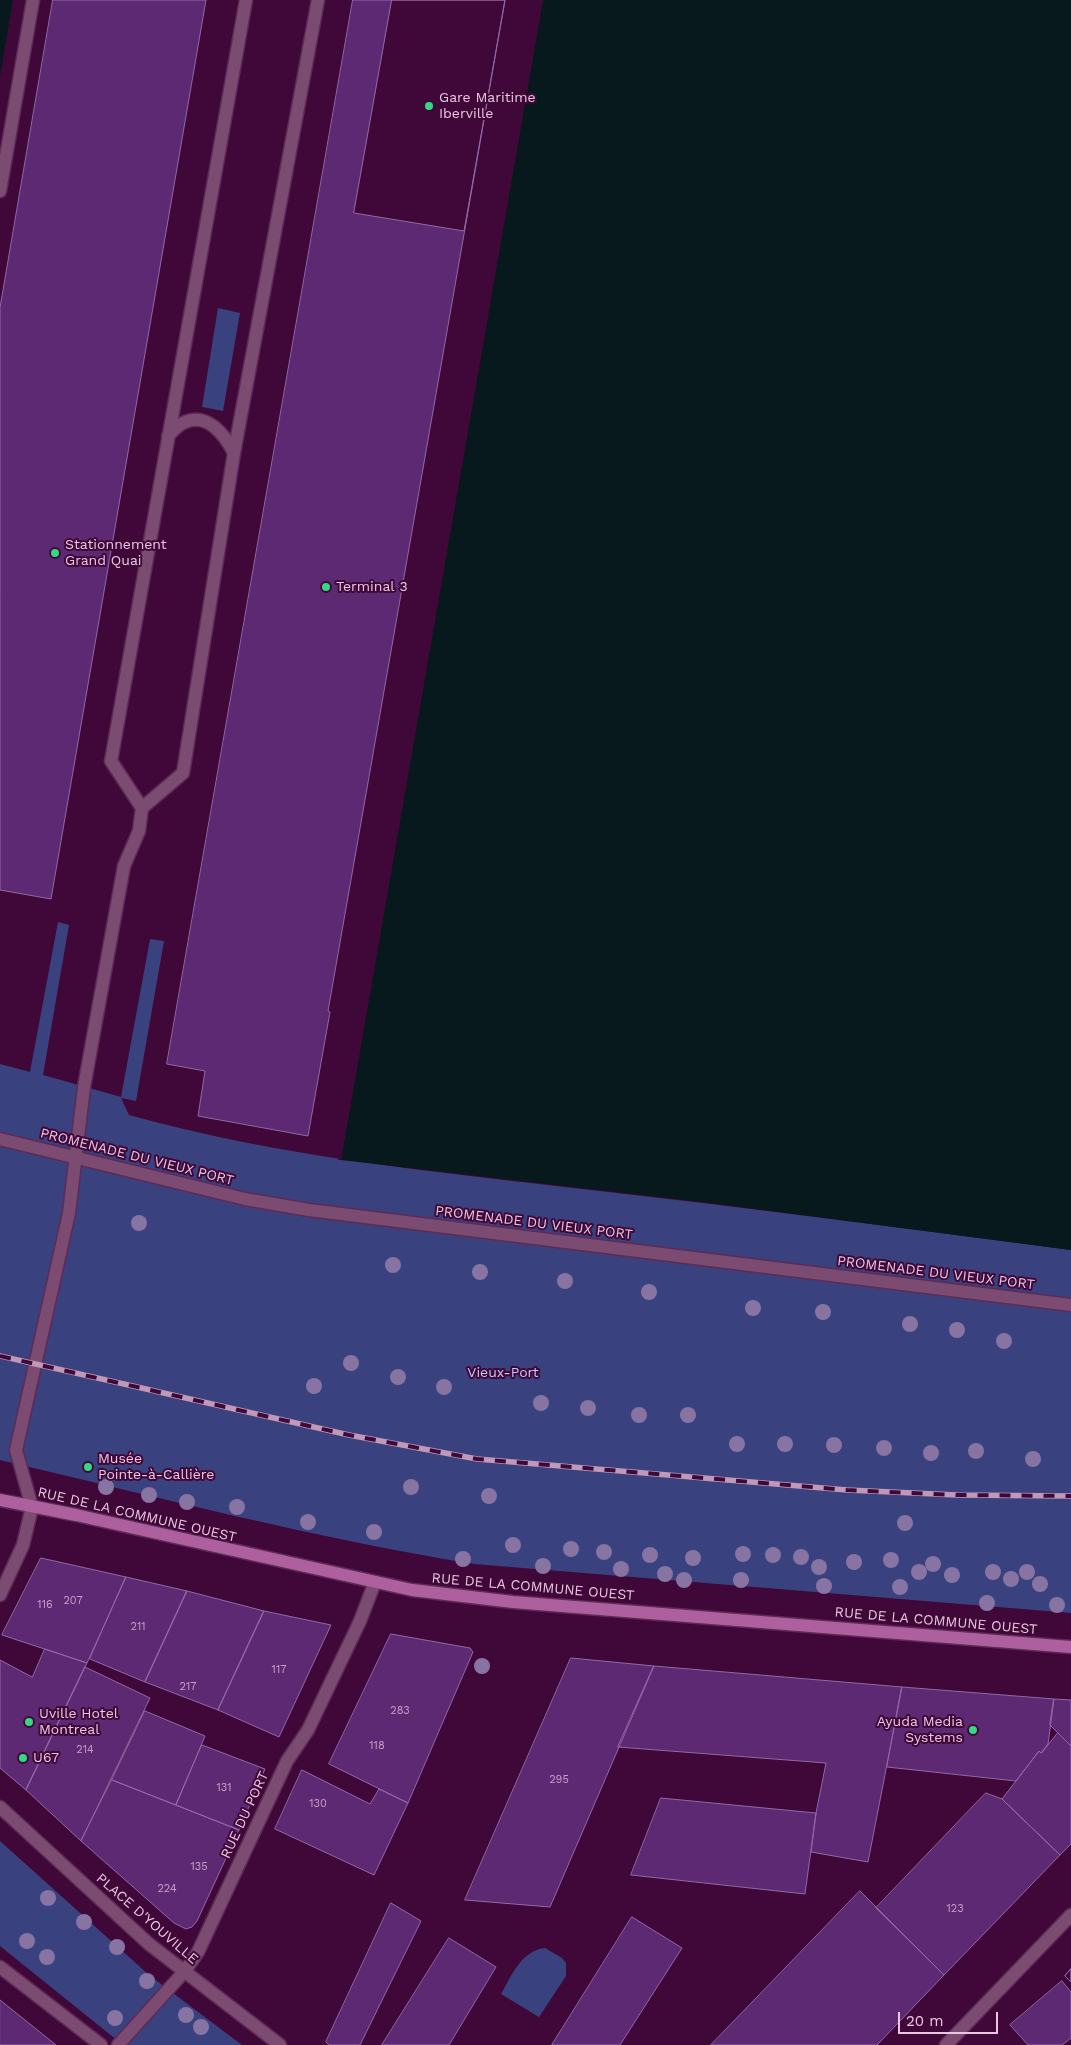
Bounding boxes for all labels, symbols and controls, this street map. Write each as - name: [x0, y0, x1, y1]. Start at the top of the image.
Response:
- place label: Gare Maritime Iberville: [439, 90, 536, 122]
- marker: Gare Maritime Iberville: [423, 100, 435, 112]
- place label: Stationnement Grand Quai: [65, 537, 167, 570]
- marker: Stationnement Grand Quai: [49, 547, 61, 559]
- place label: Terminal 3: [336, 579, 408, 595]
- marker: Terminal 3: [320, 581, 332, 593]
- street label: PROMENADE DU VIEUX PORT: [38, 1125, 236, 1189]
- street label: PROMENADE DU VIEUX PORT: [434, 1203, 634, 1243]
- street label: PROMENADE DU VIEUX PORT: [836, 1253, 1036, 1293]
- park label: Vieux-Port: [467, 1365, 539, 1381]
- place label: Musée Pointe-à-Callière: [98, 1451, 214, 1484]
- marker: Musée Pointe-à-Callière: [82, 1461, 94, 1473]
- street label: RUE DE LA COMMUNE OUEST: [36, 1484, 238, 1546]
- street label: RUE DE LA COMMUNE OUEST: [431, 1570, 635, 1604]
- house number: 207: [63, 1594, 83, 1608]
- house number: 116: [37, 1598, 53, 1612]
- street label: RUE DE LA COMMUNE OUEST: [834, 1604, 1038, 1638]
- house number: 211: [131, 1620, 145, 1634]
- house number: 117: [272, 1663, 286, 1677]
- house number: 217: [180, 1680, 196, 1694]
- house number: 283: [390, 1704, 410, 1718]
- place label: Uville Hotel Montreal: [39, 1706, 118, 1738]
- place label: Ayuda Media Systems: [877, 1714, 963, 1746]
- marker: Uville Hotel Montreal: [23, 1716, 35, 1728]
- marker: Ayuda Media Systems: [967, 1724, 979, 1736]
- house number: 118: [369, 1739, 385, 1753]
- house number: 214: [76, 1743, 94, 1757]
- place label: U67: [33, 1750, 59, 1766]
- marker: U67: [17, 1752, 29, 1764]
- street label: RUE DU PORT: [217, 1769, 273, 1861]
- house number: 295: [549, 1773, 569, 1787]
- house number: 131: [217, 1781, 231, 1795]
- house number: 130: [309, 1797, 327, 1811]
- house number: 135: [190, 1860, 208, 1874]
- street label: PLACE D'YOUVILLE: [93, 1870, 201, 1968]
- house number: 224: [157, 1882, 177, 1896]
- house number: 123: [946, 1902, 964, 1916]
- scale bar: [901, 2002, 1001, 2034]
- text: 20 m: [906, 2012, 944, 2030]

